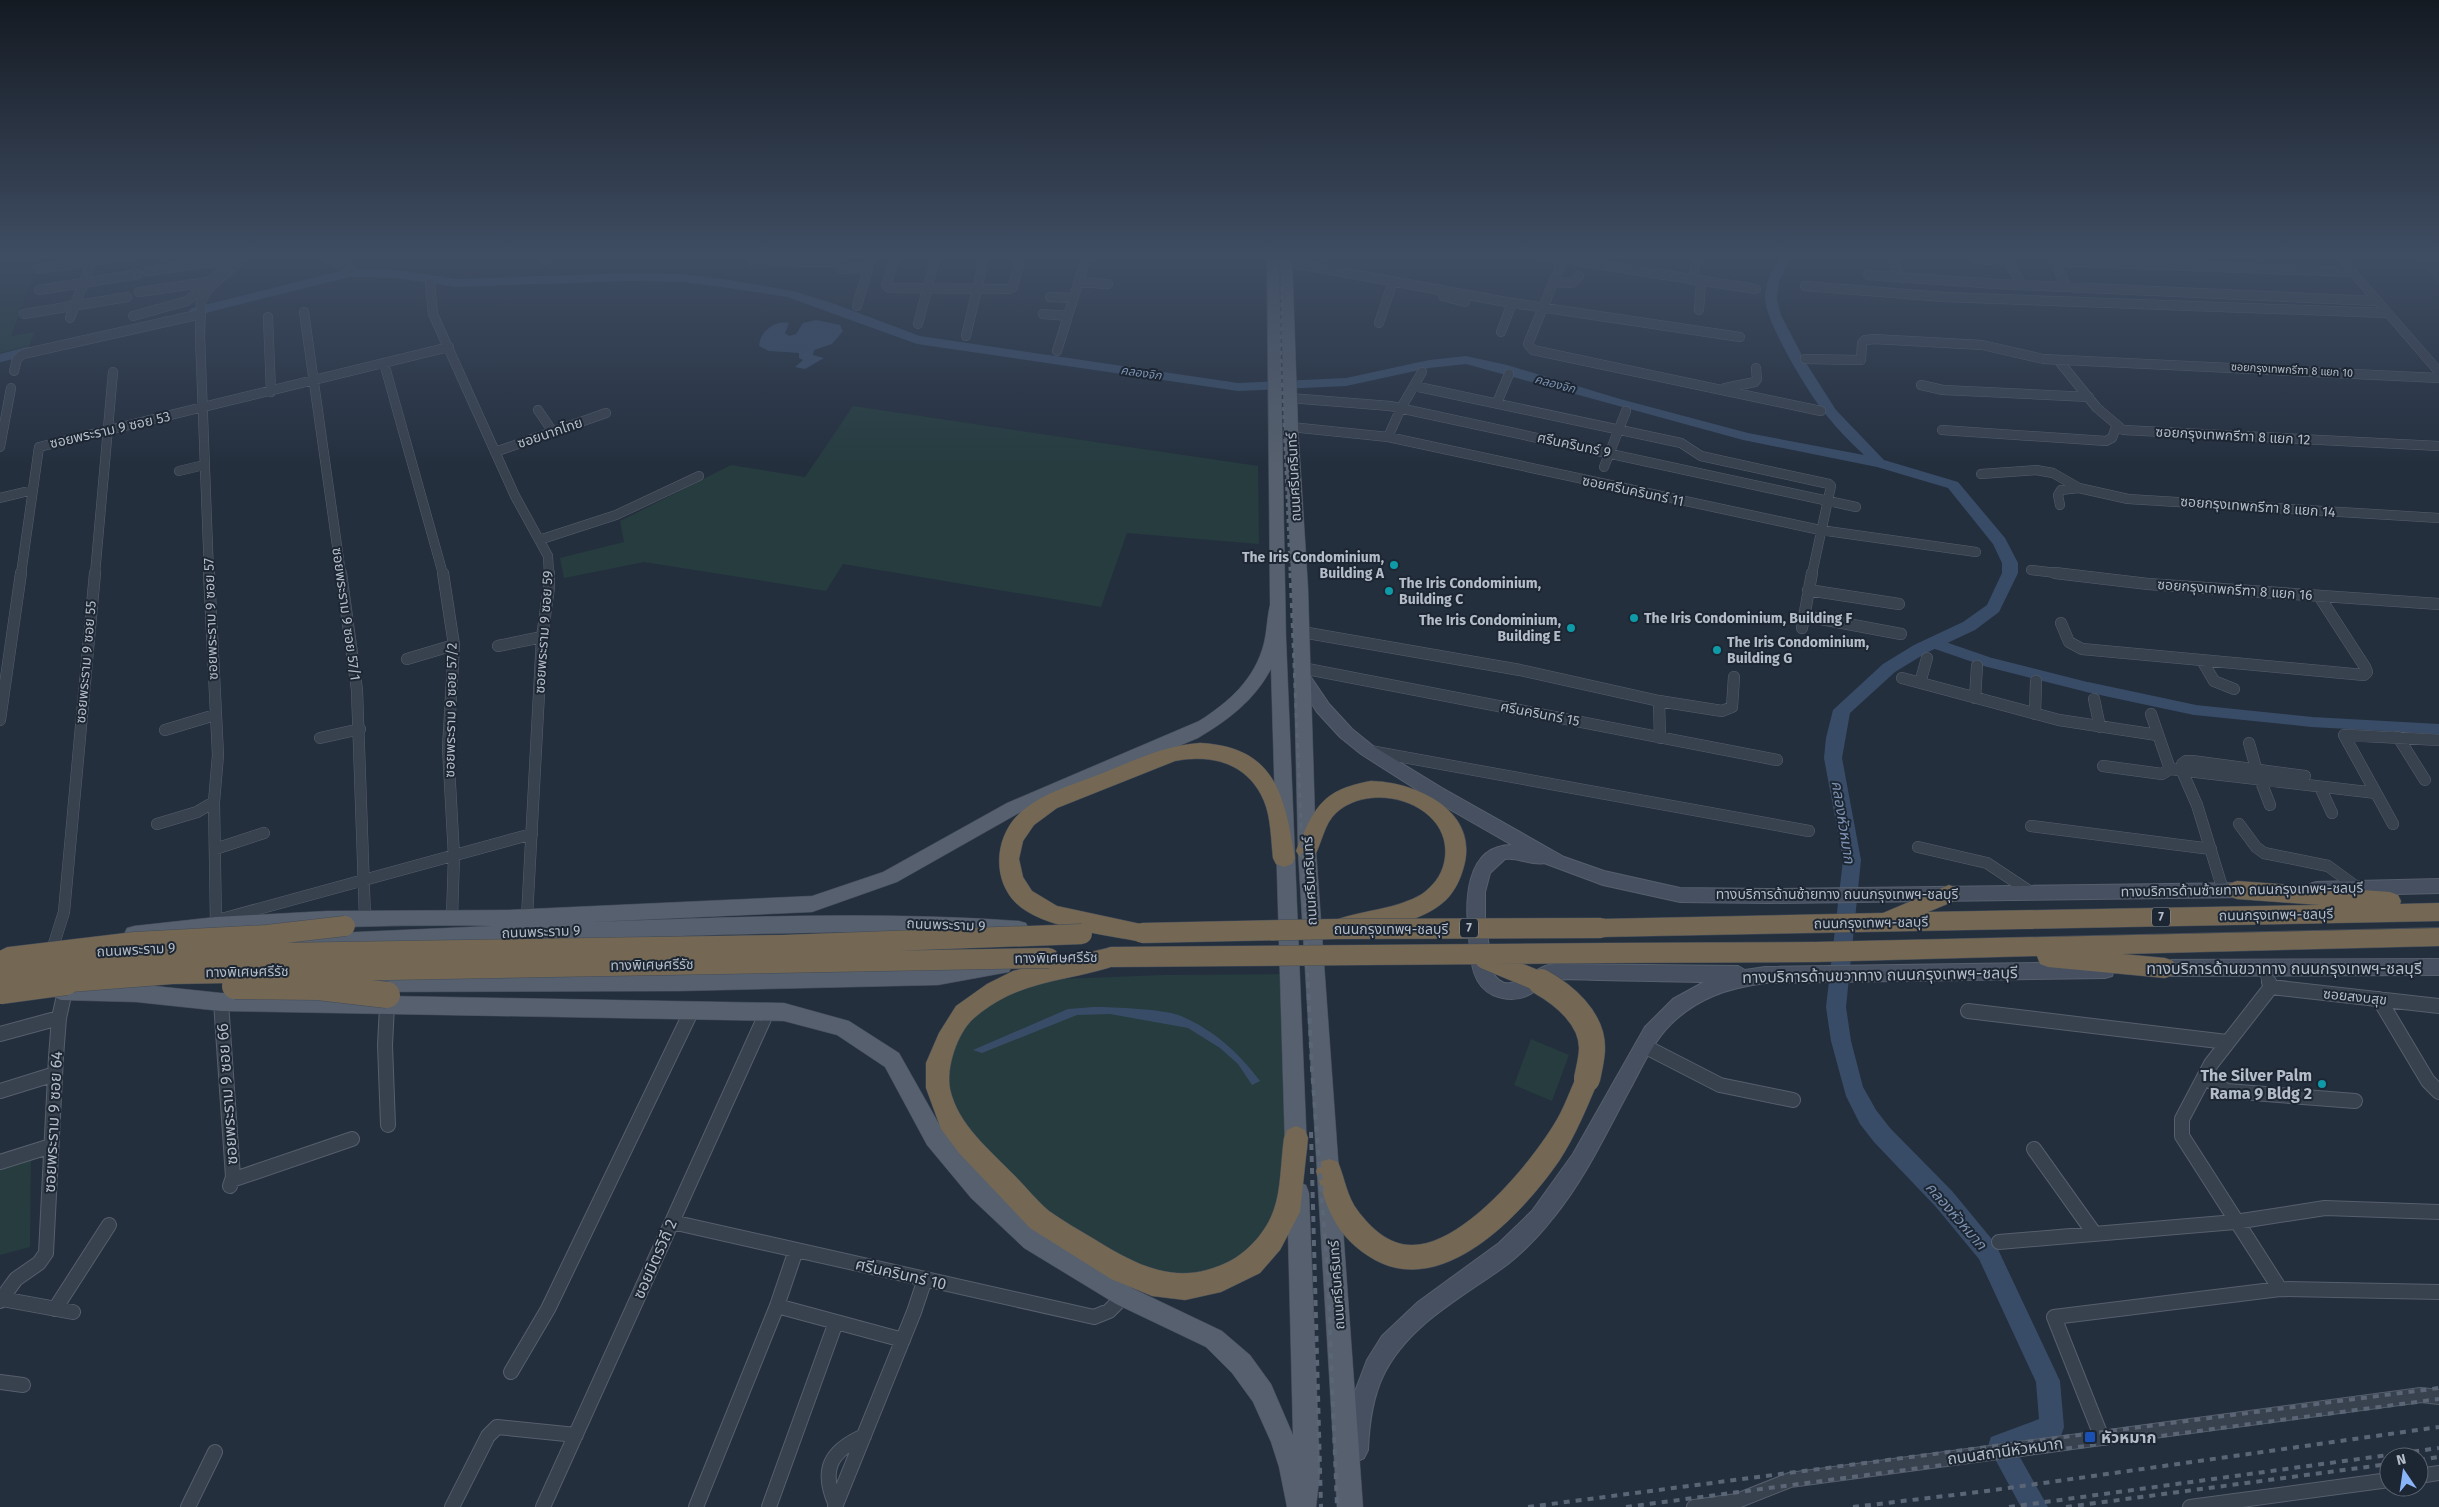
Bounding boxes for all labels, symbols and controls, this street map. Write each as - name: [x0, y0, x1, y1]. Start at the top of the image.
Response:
- street label: ซอยกรุงเทพกรีฑา 8 แยก 10: [2230, 360, 2354, 380]
- water label: คลองจิก: [1120, 363, 1163, 383]
- water label: คลองจิก: [1533, 372, 1577, 396]
- street label: ซอยพระราม 9 ซอย 53: [48, 408, 172, 452]
- street label: ซอยนากไทย: [515, 414, 585, 452]
- street label: ซอยกรุงเทพกรีฑา 8 แยก 12: [2155, 423, 2311, 449]
- street label: ศรีนครินทร์ 9: [1536, 429, 1612, 461]
- street label: ถนนศรีนครินทร์: [1283, 431, 1305, 522]
- street label: ซอยศรีนครินทร์ 11: [1581, 472, 1685, 510]
- street label: ซอยกรุงเทพกรีฑา 8 แยก 14: [2180, 493, 2337, 521]
- street label: ซอยพระราม 9 ซอย 57/1: [328, 546, 364, 682]
- place label: The Iris Condominium, Building A: [1242, 549, 1385, 582]
- street label: ซอยพระราม 9 ซอย 57: [200, 558, 222, 680]
- marker: The Iris Condominium, Building A: [1388, 559, 1400, 571]
- street label: ซอยพระราม 9 ซอย 59: [531, 570, 557, 694]
- place label: The Iris Condominium, Building C: [1399, 575, 1541, 608]
- street label: ซอยกรุงเทพกรีฑา 8 แยก 16: [2157, 576, 2313, 604]
- marker: The Iris Condominium, Building C: [1383, 585, 1395, 597]
- street label: ซอยพระราม 9 ซอย 55: [72, 600, 100, 724]
- place label: The Iris Condominium, Building F: [1644, 610, 1852, 627]
- place label: The Iris Condominium, Building E: [1419, 612, 1561, 645]
- marker: The Iris Condominium, Building F: [1628, 612, 1640, 624]
- marker: The Iris Condominium, Building E: [1565, 622, 1577, 634]
- place label: The Iris Condominium, Building G: [1727, 634, 1869, 667]
- street label: ซอยพระราม 9 ซอย 57/2: [441, 642, 461, 778]
- marker: The Iris Condominium, Building G: [1711, 644, 1723, 656]
- street label: ศรีนครินทร์ 15: [1499, 698, 1581, 730]
- water label: คลองหัวหมาก: [1828, 779, 1859, 866]
- street label: ถนนศรีนครินทร์: [1299, 835, 1321, 926]
- street label: ทางบริการด้านซ้ายทาง ถนนกรุงเทพฯ-ชลบุรี: [2121, 879, 2364, 901]
- street label: ทางบริการด้านซ้ายทาง ถนนกรุงเทพฯ-ชลบุรี: [1716, 886, 1958, 903]
- street label: ถนนกรุงเทพฯ-ชลบุรี: [2219, 905, 2334, 924]
- road number: 7: [2152, 908, 2170, 926]
- street label: ถนนกรุงเทพฯ-ชลบุรี: [1814, 913, 1929, 932]
- street label: ถนนพระราม 9: [906, 915, 986, 935]
- road number: 7: [1460, 918, 1478, 938]
- street label: ถนนกรุงเทพฯ-ชลบุรี: [1334, 921, 1448, 938]
- street label: ถนนพระราม 9: [501, 922, 581, 942]
- street label: ถนนพระราม 9: [96, 939, 176, 961]
- street label: ทางพิเศษศรีรัช: [1014, 949, 1098, 967]
- street label: ทางพิเศษศรีรัช: [610, 956, 694, 974]
- street label: ทางบริการด้านขวาทาง ถนนกรุงเทพฯ-ชลบุรี: [2146, 959, 2422, 978]
- street label: ทางพิเศษศรีรัช: [205, 963, 289, 981]
- street label: ทางบริการด้านขวาทาง ถนนกรุงเทพฯ-ชลบุรี: [1742, 963, 2018, 987]
- street label: ซอยสงบสุข: [2322, 985, 2388, 1009]
- street label: ซอยพระราม 9 ซอย 66: [213, 1023, 241, 1165]
- street label: ซอยพระราม 9 ซอย 64: [40, 1050, 66, 1193]
- place label: The Silver Palm Rama 9 Bldg 2: [2200, 1066, 2312, 1103]
- marker: The Silver Palm Rama 9 Bldg 2: [2316, 1078, 2328, 1090]
- water label: คลองหัวหมาก: [1922, 1178, 1991, 1254]
- street label: ซอยมิตรวิถี 2: [629, 1216, 681, 1302]
- street label: ถนนศรีนครินทร์: [1325, 1239, 1349, 1330]
- street label: ศรีนครินทร์ 10: [854, 1254, 948, 1294]
- place label: หัวหมาก: [2101, 1428, 2156, 1447]
- marker: หัวหมาก: [2083, 1430, 2097, 1444]
- street label: ถนนสถานีหัวหมาก: [1946, 1433, 2064, 1469]
- north arrow: [2379, 1447, 2429, 1497]
- text: N: [2395, 1450, 2408, 1469]

